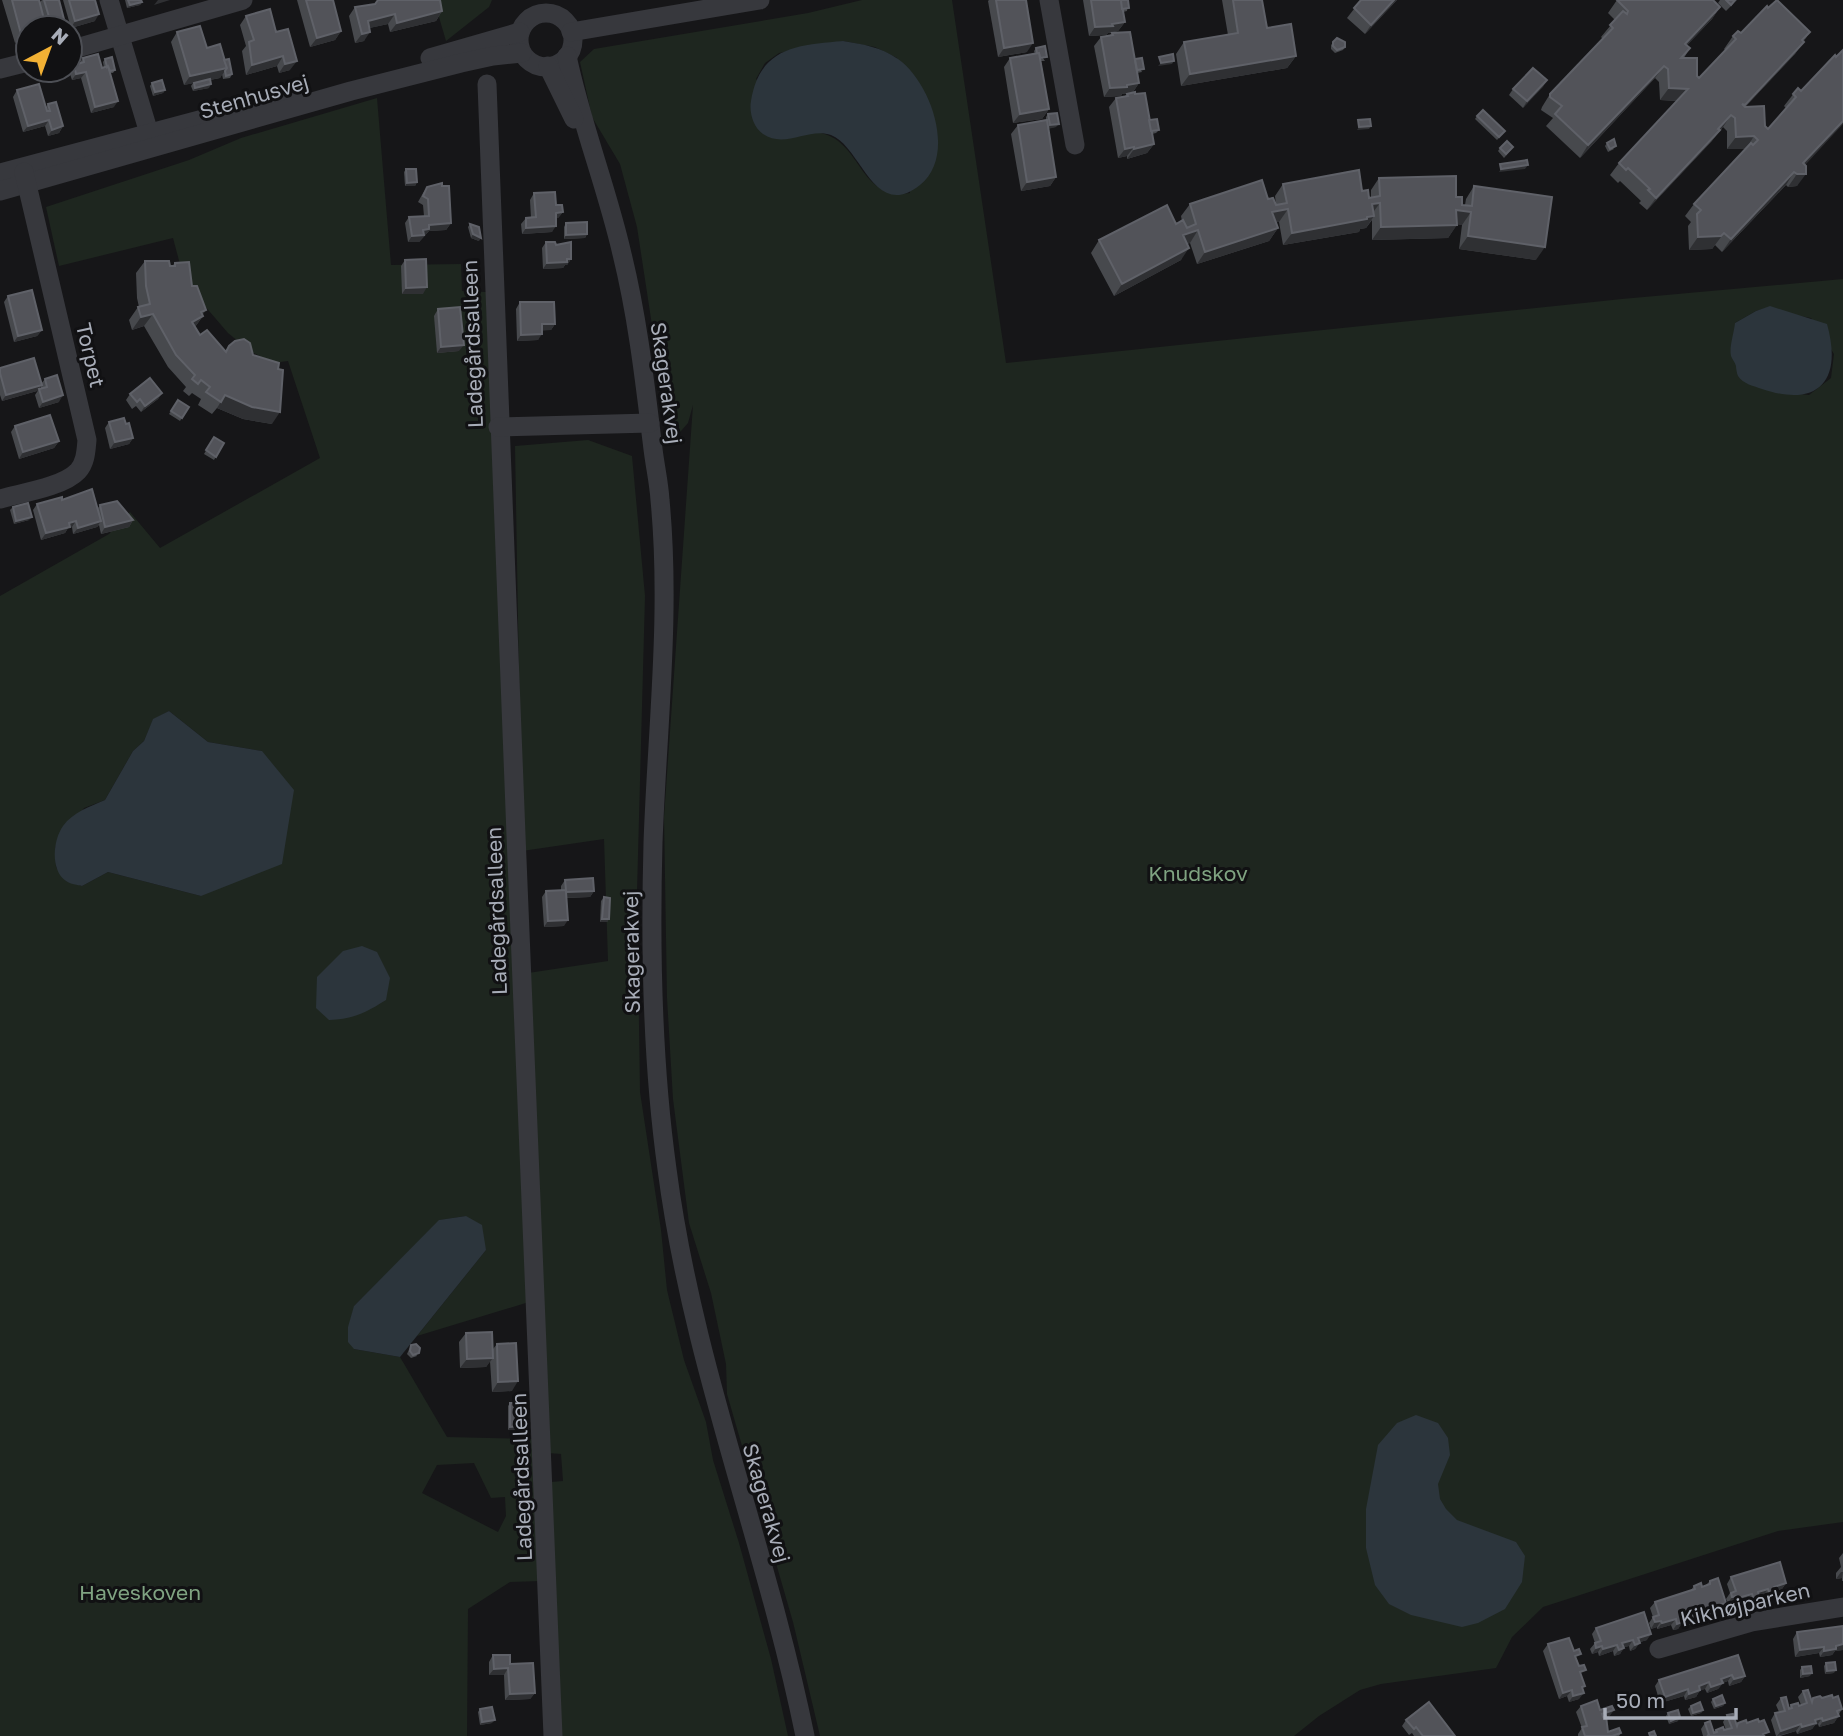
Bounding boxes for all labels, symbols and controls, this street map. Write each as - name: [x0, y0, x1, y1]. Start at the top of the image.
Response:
- north arrow: [14, 14, 84, 84]
- text: N: [47, 22, 73, 49]
- street label: Stenhusvej: [196, 68, 312, 124]
- street label: Ladegårdsalleen: [456, 259, 488, 429]
- street label: Torpet: [71, 320, 111, 390]
- street label: Skagerakvej: [646, 320, 688, 446]
- street label: Ladegårdsalleen: [480, 826, 512, 996]
- park label: Knudskov: [1148, 860, 1248, 886]
- street label: Skagerakvej: [617, 890, 645, 1014]
- street label: Ladegårdsalleen: [505, 1392, 537, 1562]
- street label: Skagerakvej: [738, 1440, 796, 1566]
- street label: Kikhøjparken: [1677, 1576, 1813, 1632]
- park label: Haveskoven: [79, 1579, 201, 1605]
- scale bar: [1605, 1676, 1736, 1720]
- text: 50 m: [1616, 1687, 1665, 1713]

